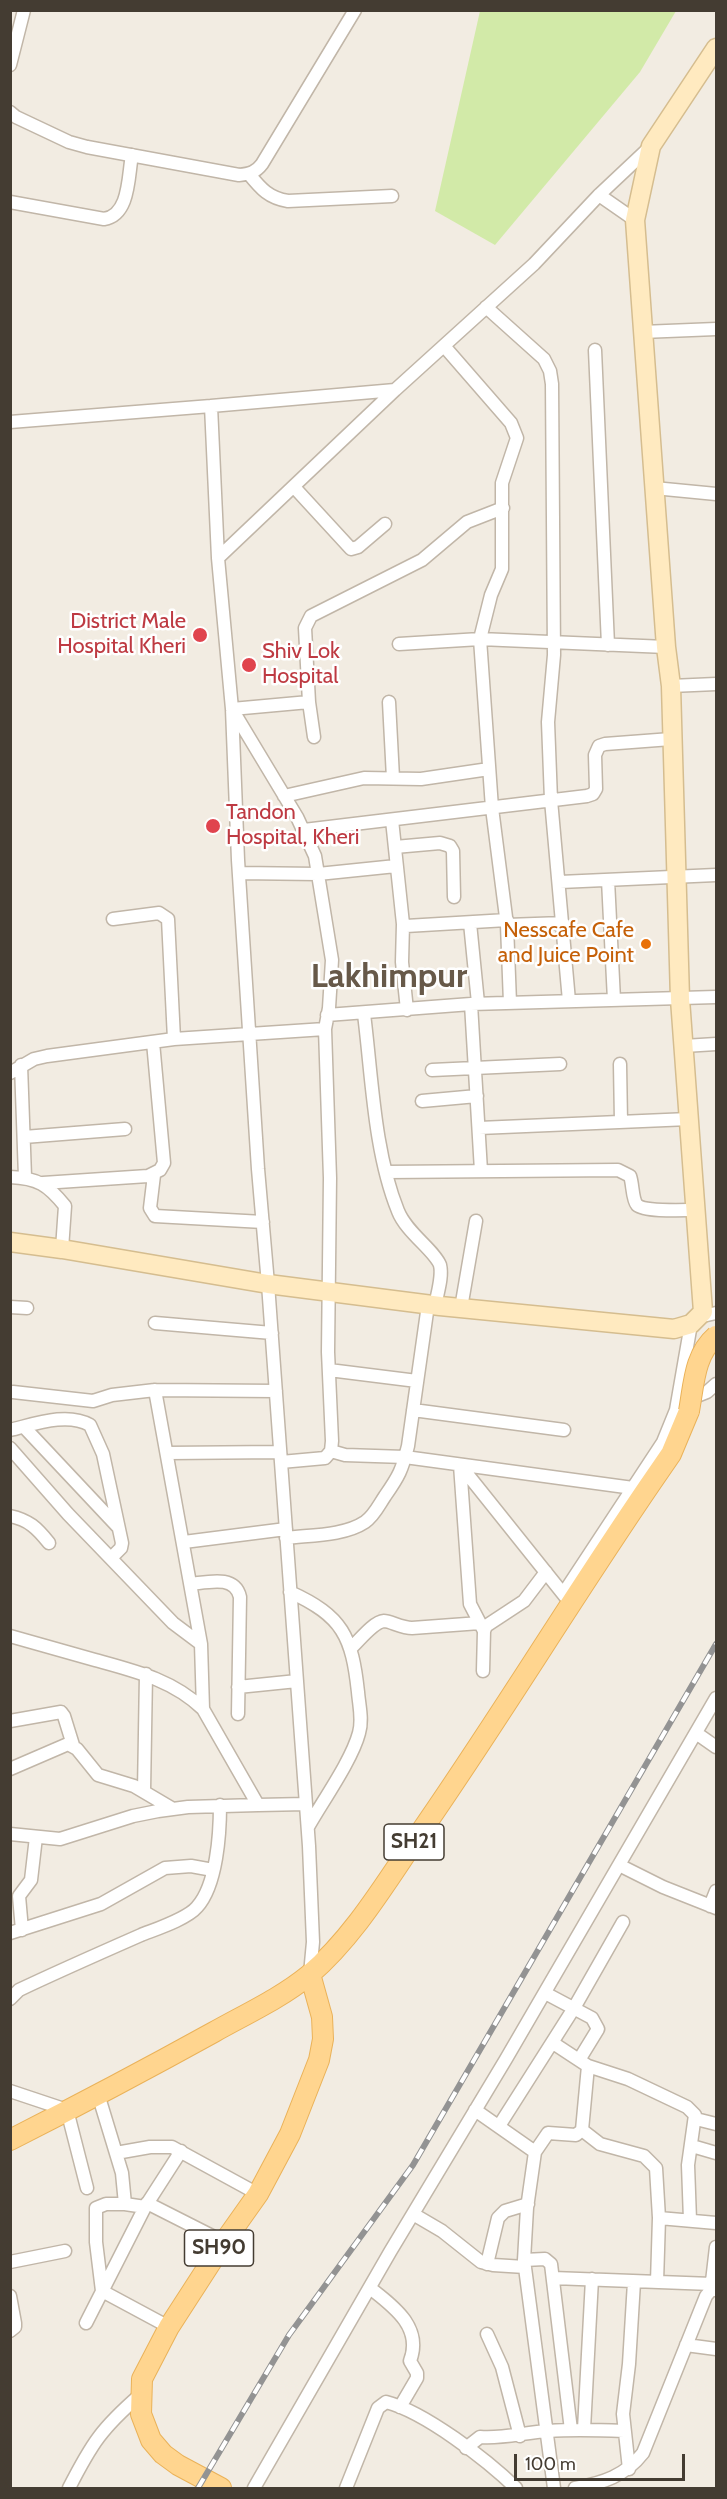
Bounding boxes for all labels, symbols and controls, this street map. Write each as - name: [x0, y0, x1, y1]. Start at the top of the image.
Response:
- place label: District Male Hospital Kheri: [57, 609, 186, 660]
- marker: District Male Hospital Kheri: [191, 626, 209, 644]
- place label: Shiv Lok Hospital: [262, 639, 340, 690]
- marker: Shiv Lok Hospital: [240, 656, 258, 674]
- place label: Tandon Hospital, Kheri: [226, 800, 359, 852]
- marker: Tandon Hospital, Kheri: [204, 817, 222, 835]
- place label: Nesscafe Cafe and Juice Point: [498, 918, 634, 969]
- marker: Nesscafe Cafe and Juice Point: [639, 937, 653, 951]
- district label: Lakhimpur: [311, 957, 467, 997]
- road number: SH21: [384, 1824, 444, 1860]
- road number: SH90: [184, 2230, 254, 2266]
- scale bar: [517, 2442, 688, 2480]
- text: 100 m: [525, 2453, 576, 2475]

